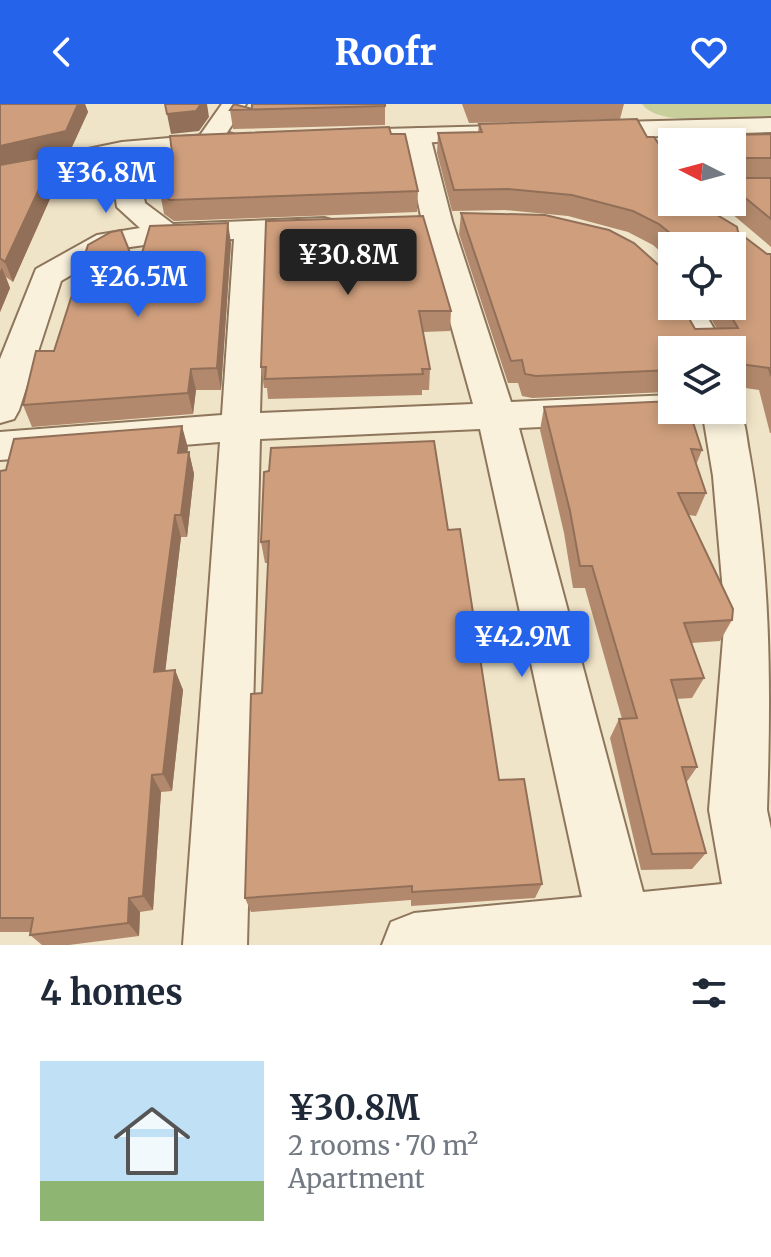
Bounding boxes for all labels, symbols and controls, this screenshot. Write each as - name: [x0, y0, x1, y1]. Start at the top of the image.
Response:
- icon: back: [40, 30, 84, 74]
- text: Roofr: [335, 30, 436, 75]
- icon: heart: [687, 30, 731, 74]
- north arrow: [658, 128, 746, 216]
- map controls: [658, 128, 746, 424]
- pin: ¥36.8M: [41, 147, 171, 215]
- text: ¥36.8M: [56, 156, 156, 189]
- pin: ¥30.8M: [283, 229, 413, 297]
- button: locate: [658, 232, 746, 320]
- text: ¥30.8M: [298, 238, 398, 271]
- pin: ¥26.5M: [73, 251, 203, 319]
- text: ¥26.5M: [89, 260, 187, 293]
- button: layers: [658, 336, 746, 424]
- pin: ¥42.9M: [457, 611, 587, 679]
- text: ¥42.9M: [473, 620, 571, 653]
- icon: filters: [687, 971, 731, 1015]
- text: 4 homes: [40, 972, 183, 1014]
- text: ¥30.8M: [288, 1087, 420, 1129]
- icon: home: [104, 1093, 200, 1189]
- text: 2 rooms · 70 m²: [288, 1129, 478, 1162]
- text: Apartment: [288, 1162, 425, 1195]

